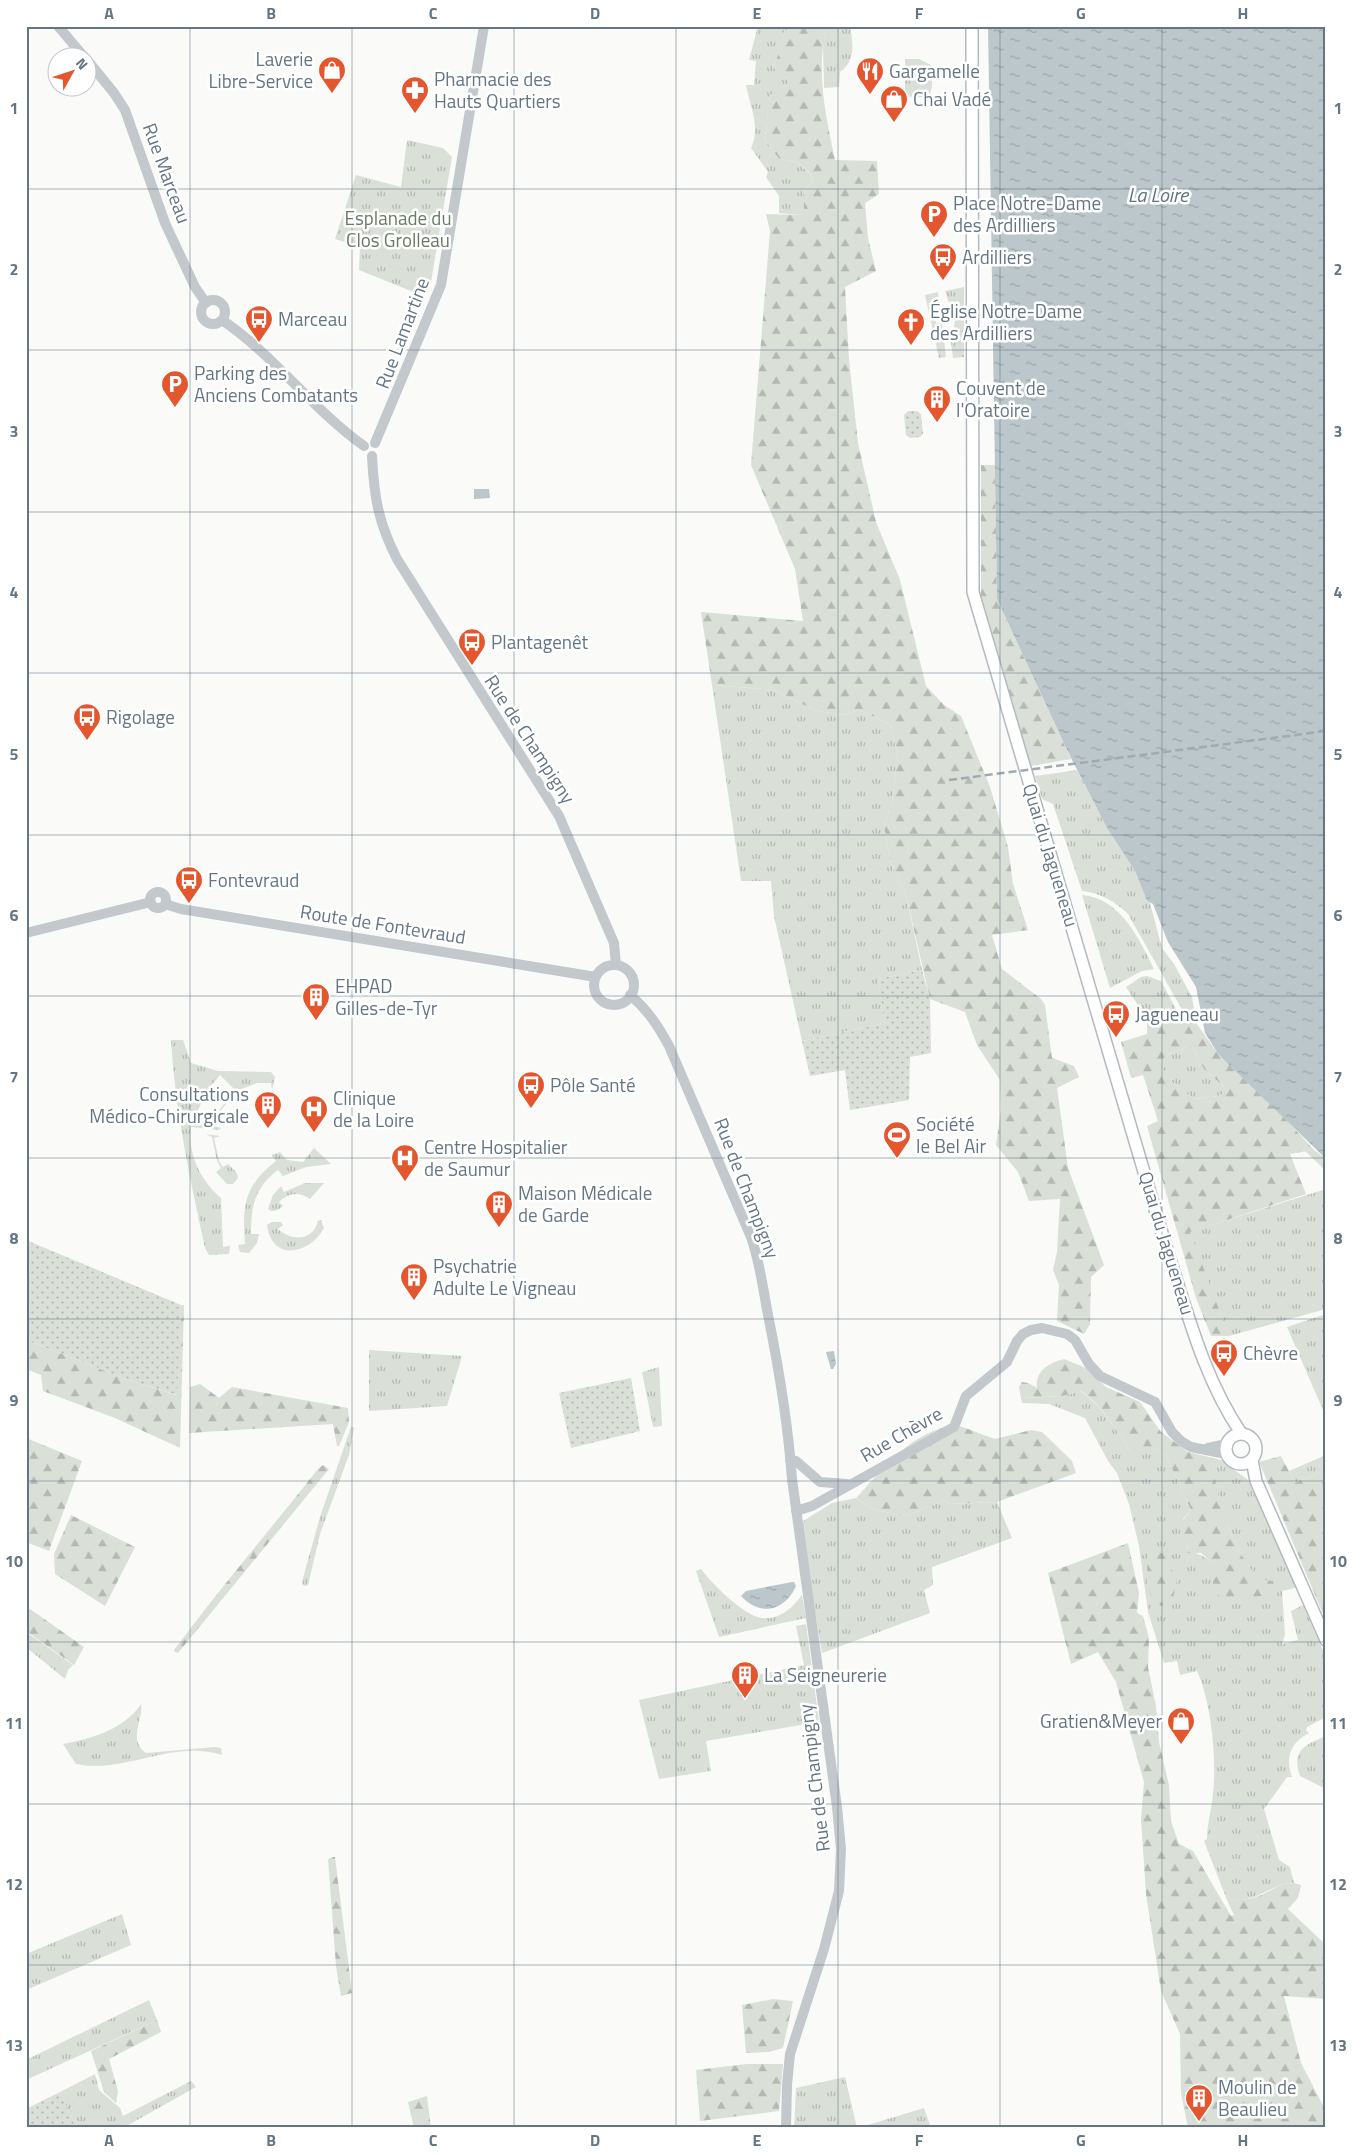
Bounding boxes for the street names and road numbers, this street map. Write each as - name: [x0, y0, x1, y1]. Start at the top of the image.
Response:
- street label: Rue Marceau: [136, 119, 199, 227]
- street label: Rue Lamartine: [367, 273, 436, 393]
- street label: Rue de Champigny: [478, 669, 583, 809]
- street label: Quai du Jagueneau: [1016, 780, 1087, 930]
- street label: Route de Fontevraud: [298, 896, 468, 951]
- street label: Rue de Champigny: [707, 1113, 788, 1262]
- street label: Quai du Jagueneau: [1132, 1168, 1203, 1318]
- street label: Rue Chèvre: [854, 1398, 947, 1469]
- street label: Rue de Champigny: [790, 1703, 837, 1854]

